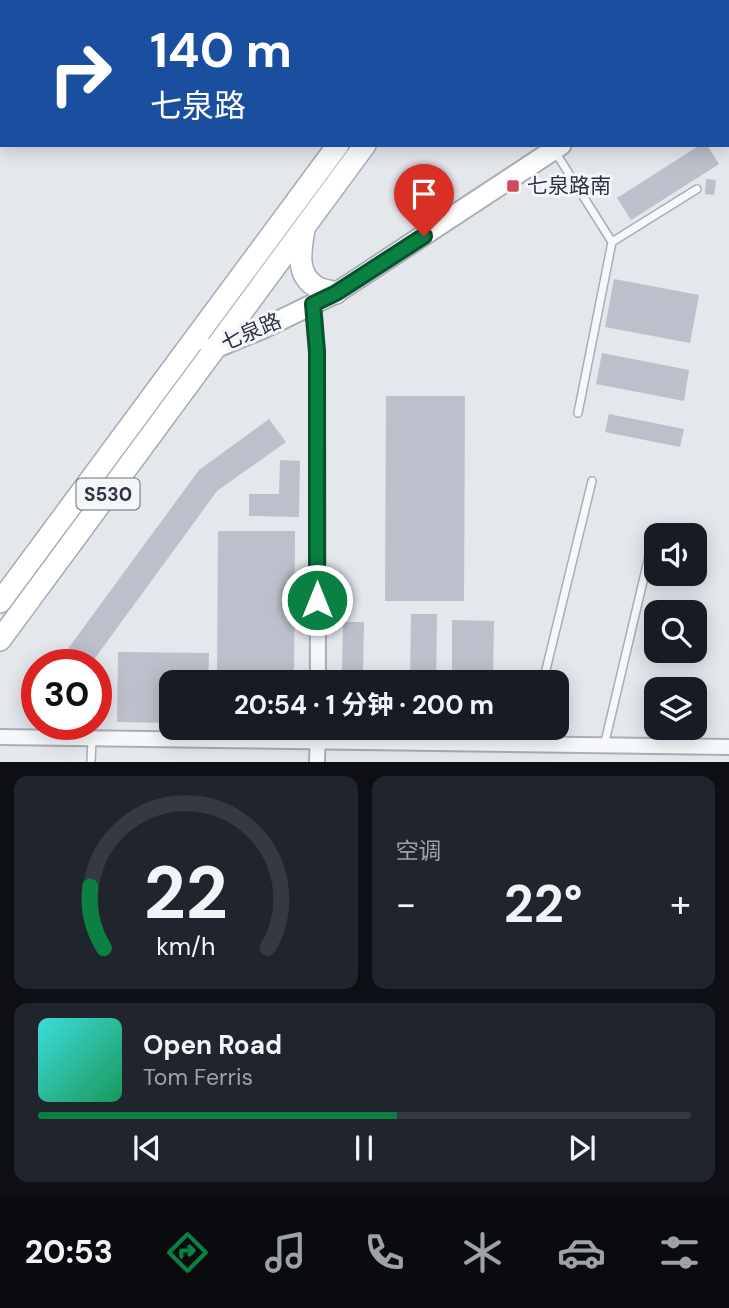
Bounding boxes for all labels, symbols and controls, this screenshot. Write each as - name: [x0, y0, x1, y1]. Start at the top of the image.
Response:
- text: 140 m: [150, 18, 292, 82]
- icon: right: [35, 28, 126, 119]
- text: 七泉路: [150, 85, 246, 127]
- pin: [394, 164, 454, 236]
- place label: 七泉路南: [527, 172, 611, 200]
- icon: arrive: [405, 175, 443, 213]
- marker: 七泉路南: [505, 178, 521, 194]
- street label: 七泉路: [217, 307, 285, 357]
- road number: S530: [76, 478, 140, 509]
- map controls: [644, 523, 707, 740]
- button: sound: [644, 523, 707, 586]
- position arrow: [280, 563, 354, 637]
- button: search: [644, 600, 707, 663]
- speed limit sign: 30: [21, 649, 112, 740]
- button: layers: [644, 677, 707, 740]
- text: 20:54 · 1 分钟 · 200 m: [234, 688, 494, 722]
- text: 空调: [396, 836, 442, 866]
- text: 22: [144, 847, 228, 942]
- text: 22°: [504, 870, 583, 938]
- text: −: [396, 879, 416, 929]
- text: +: [670, 879, 691, 929]
- text: km/h: [156, 930, 215, 963]
- text: Open Road: [143, 1028, 282, 1062]
- text: Tom Ferris: [143, 1062, 253, 1092]
- icon: previous: [128, 1129, 166, 1167]
- icon: pause: [345, 1129, 383, 1167]
- icon: next: [563, 1129, 601, 1167]
- icon: directions: [163, 1228, 212, 1277]
- icon: music: [261, 1228, 310, 1277]
- icon: phone: [360, 1228, 409, 1277]
- icon: climate: [458, 1228, 507, 1277]
- icon: car: [557, 1228, 606, 1277]
- icon: filters: [655, 1228, 704, 1277]
- text: 20:53: [25, 1231, 113, 1273]

